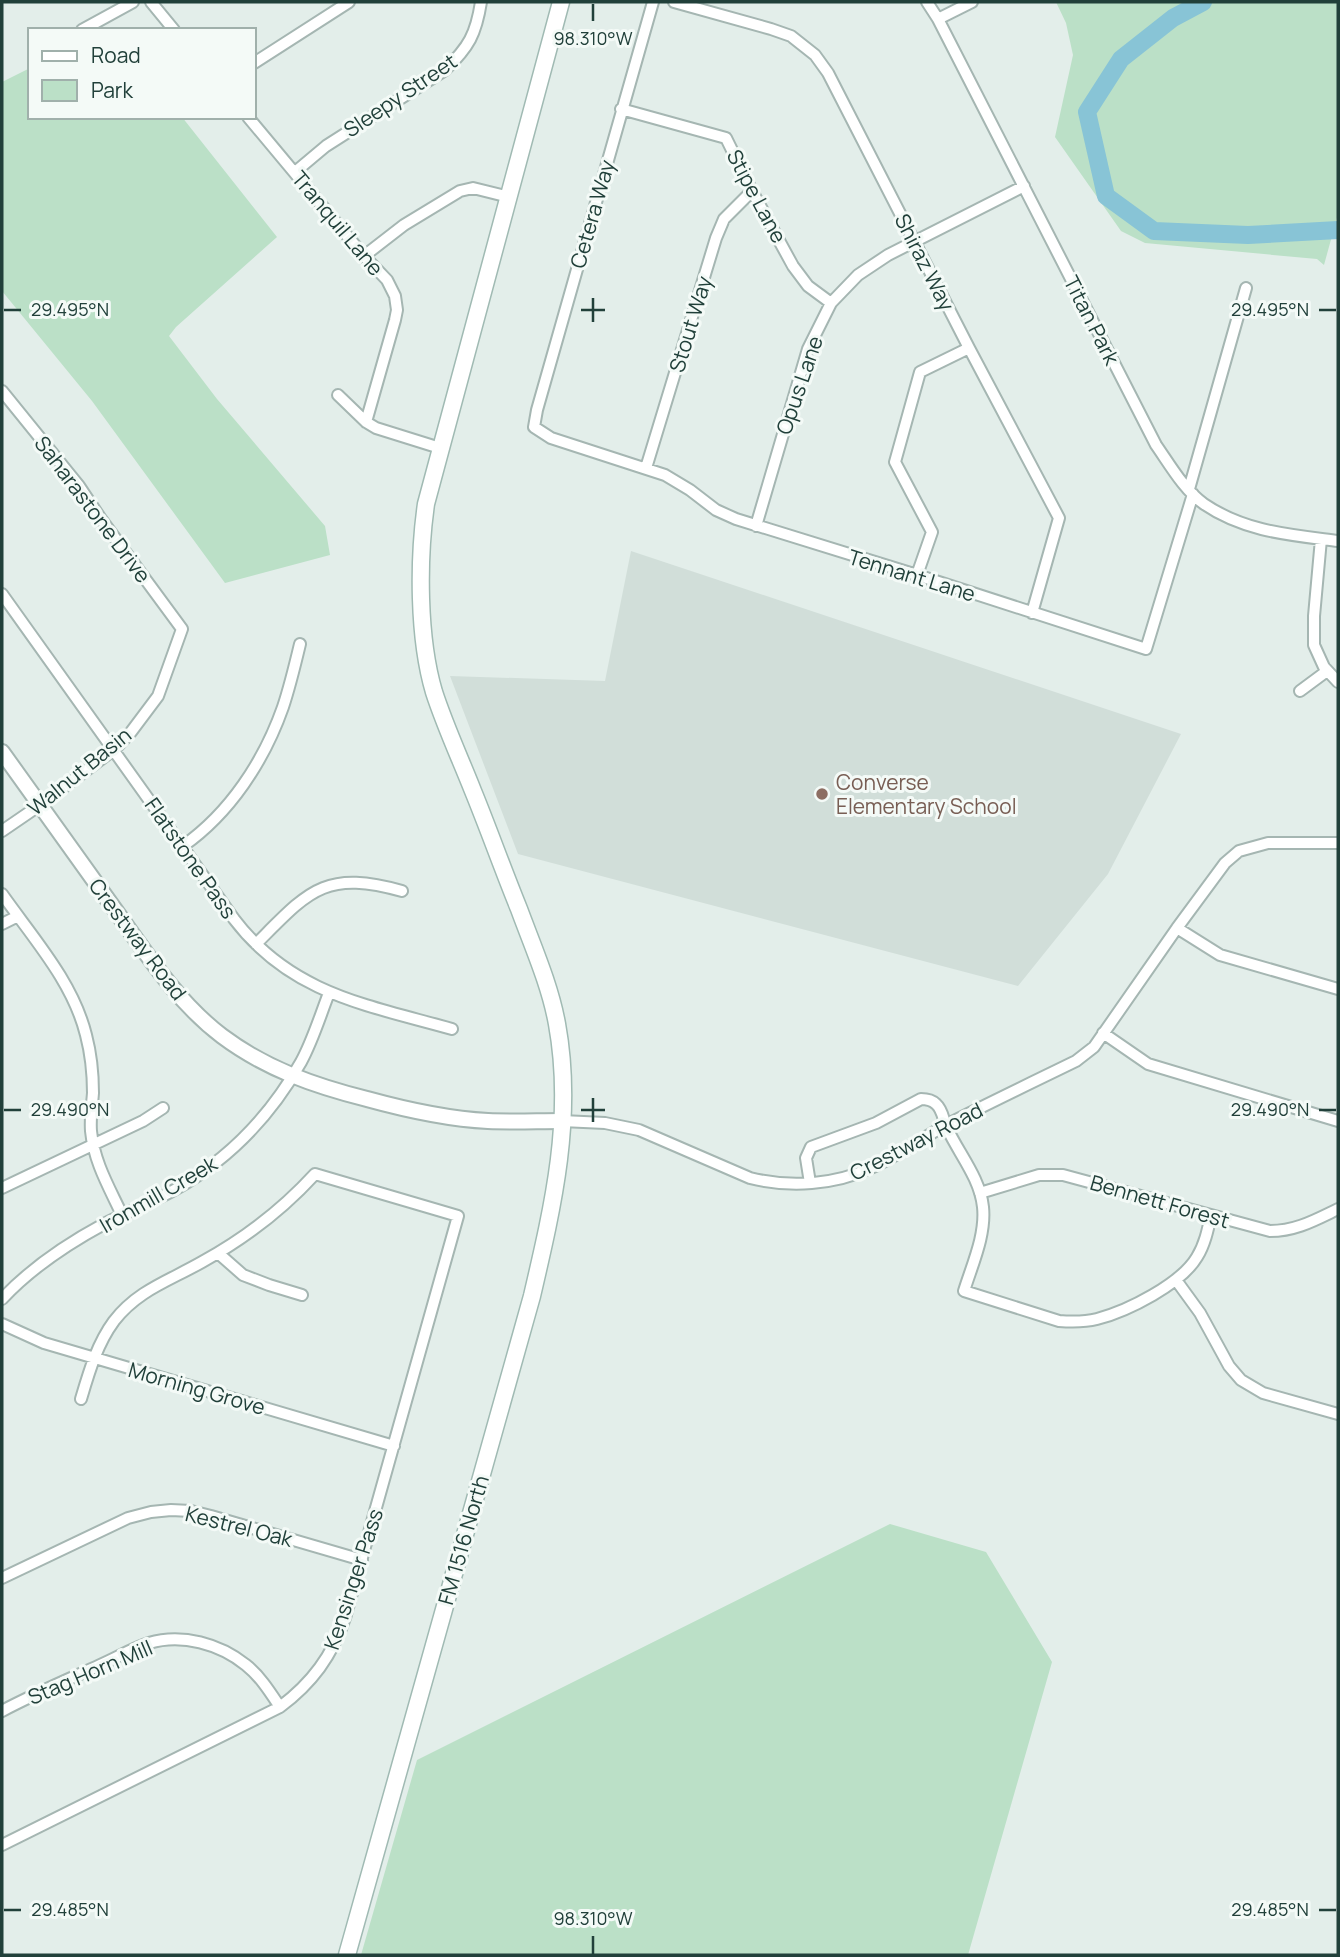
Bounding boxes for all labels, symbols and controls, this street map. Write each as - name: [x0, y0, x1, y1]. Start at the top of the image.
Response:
- text: 98.310°W: [553, 26, 633, 50]
- legend: [28, 28, 256, 119]
- text: Road: [91, 41, 141, 69]
- street label: Sleepy Street: [338, 47, 462, 143]
- text: Park: [91, 76, 133, 104]
- street label: Stipe Lane: [721, 144, 793, 248]
- street label: Cetera Way: [563, 157, 621, 271]
- street label: Tranquil Lane: [286, 165, 390, 281]
- street label: Shiraz Way: [889, 209, 961, 315]
- street label: Titan Park: [1058, 271, 1127, 370]
- street label: Stout Way: [662, 272, 718, 376]
- text: 29.495°N: [31, 297, 109, 321]
- text: 29.495°N: [1231, 297, 1309, 321]
- street label: Opus Lane: [769, 332, 829, 438]
- street label: Saharastone Drive: [29, 430, 157, 588]
- street label: Tennant Lane: [845, 542, 979, 608]
- street label: Walnut Basin: [21, 721, 137, 821]
- place label: Converse Elementary School: [836, 768, 1017, 820]
- marker: Converse Elementary School: [814, 786, 830, 802]
- street label: Flatstone Pass: [139, 792, 243, 924]
- street label: Crestway Road: [83, 872, 193, 1006]
- street label: Crestway Road: [845, 1095, 987, 1187]
- text: 29.490°N: [31, 1097, 109, 1121]
- text: 29.490°N: [1231, 1097, 1309, 1121]
- street label: Ironmill Creek: [94, 1149, 222, 1239]
- street label: Bennett Forest: [1087, 1168, 1233, 1234]
- street label: Morning Grove: [125, 1355, 269, 1421]
- street label: FM 1516 North: [431, 1472, 495, 1608]
- street label: Kestrel Oak: [183, 1499, 296, 1553]
- street label: Kensinger Pass: [317, 1505, 389, 1653]
- street label: Stag Horn Mill: [23, 1633, 157, 1711]
- text: 29.485°N: [31, 1897, 109, 1921]
- text: 29.485°N: [1231, 1897, 1309, 1921]
- text: 98.310°W: [553, 1906, 633, 1930]

